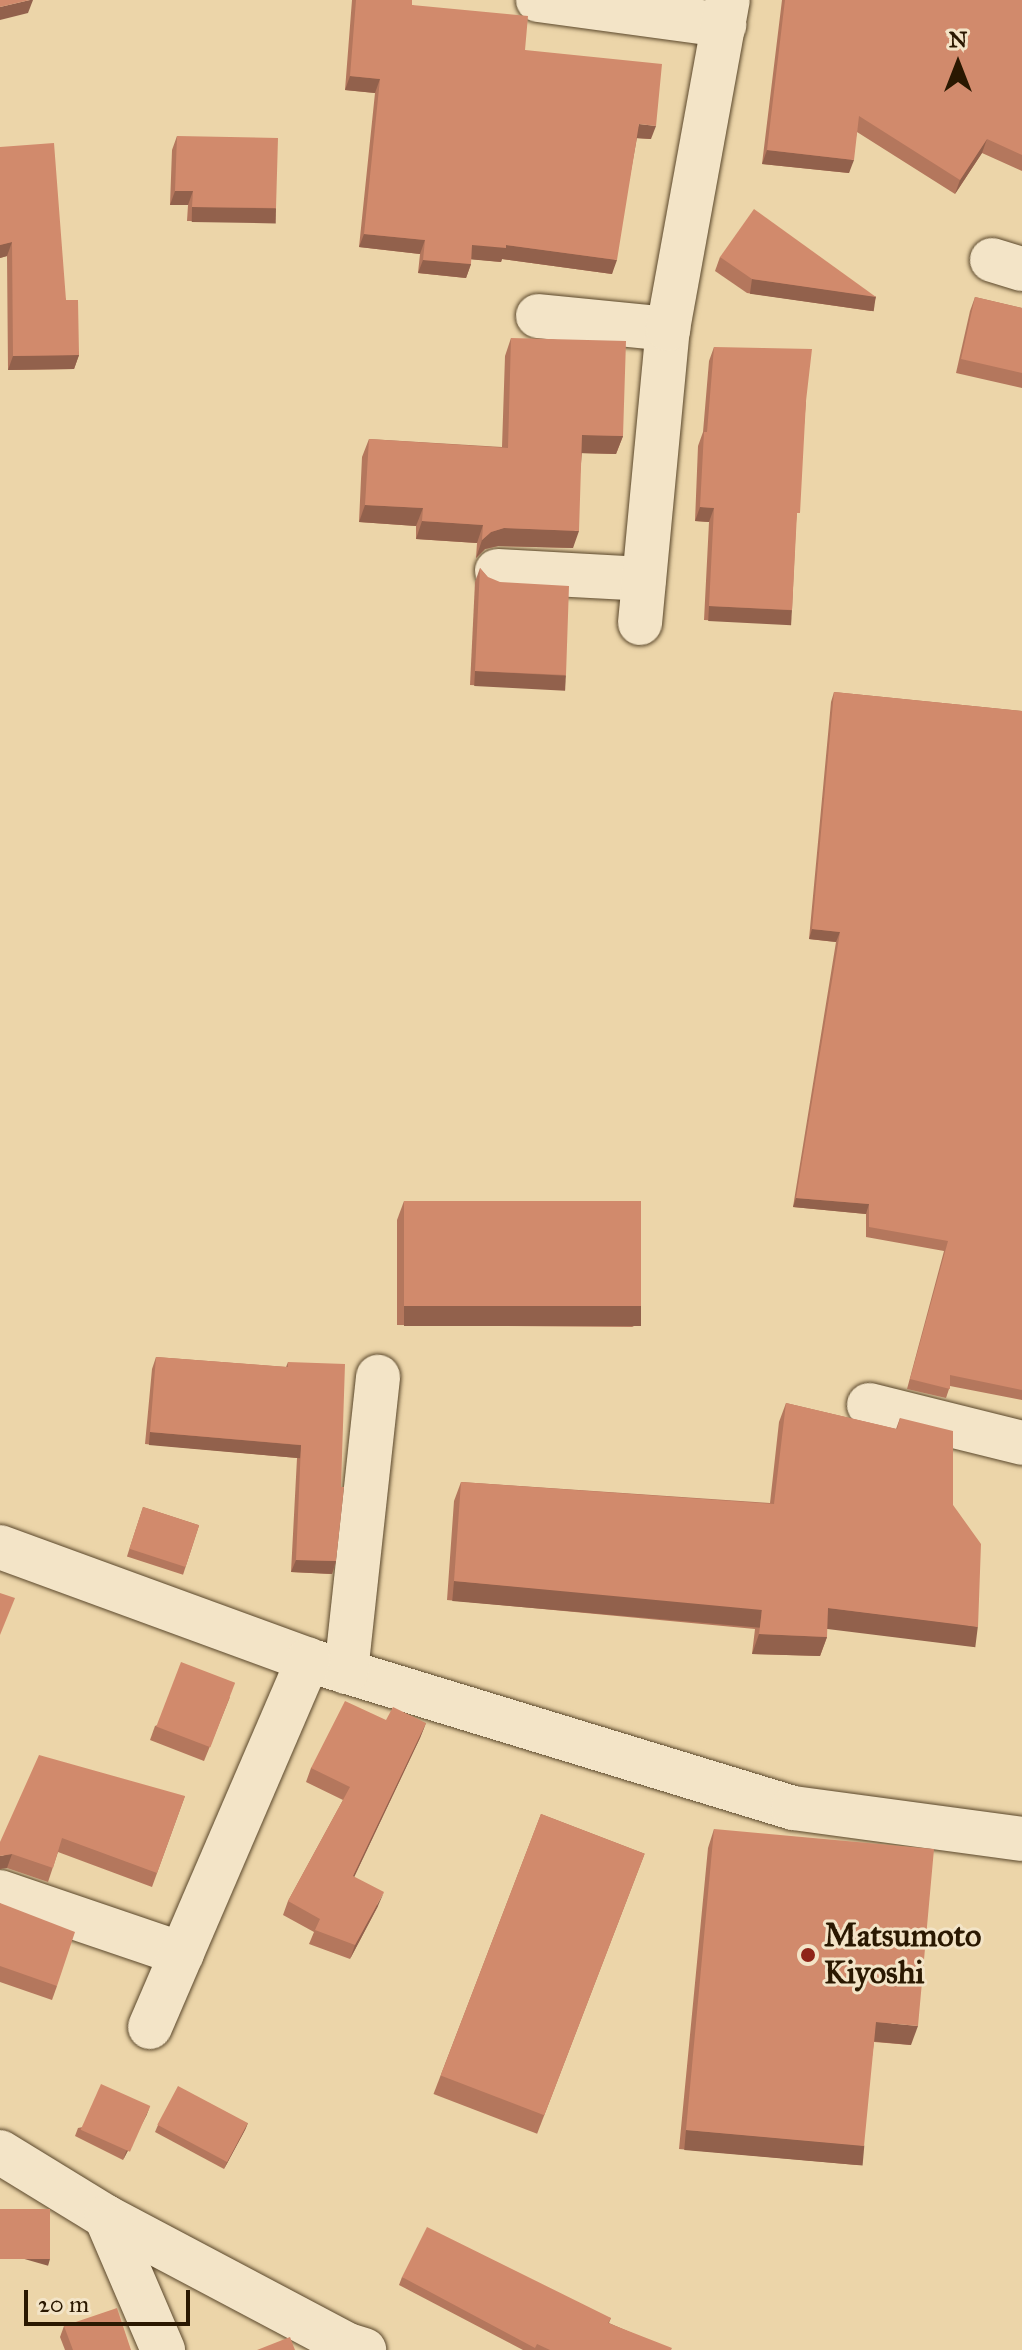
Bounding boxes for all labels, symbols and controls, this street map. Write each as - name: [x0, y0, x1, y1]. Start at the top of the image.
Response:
- north arrow: [918, 24, 998, 104]
- text: N: [949, 26, 967, 53]
- place label: Matsumoto Kiyoshi: [824, 1918, 981, 1993]
- marker: Matsumoto Kiyoshi: [799, 1946, 817, 1964]
- scale bar: [28, 2274, 194, 2324]
- text: 20 m: [38, 2289, 89, 2319]

